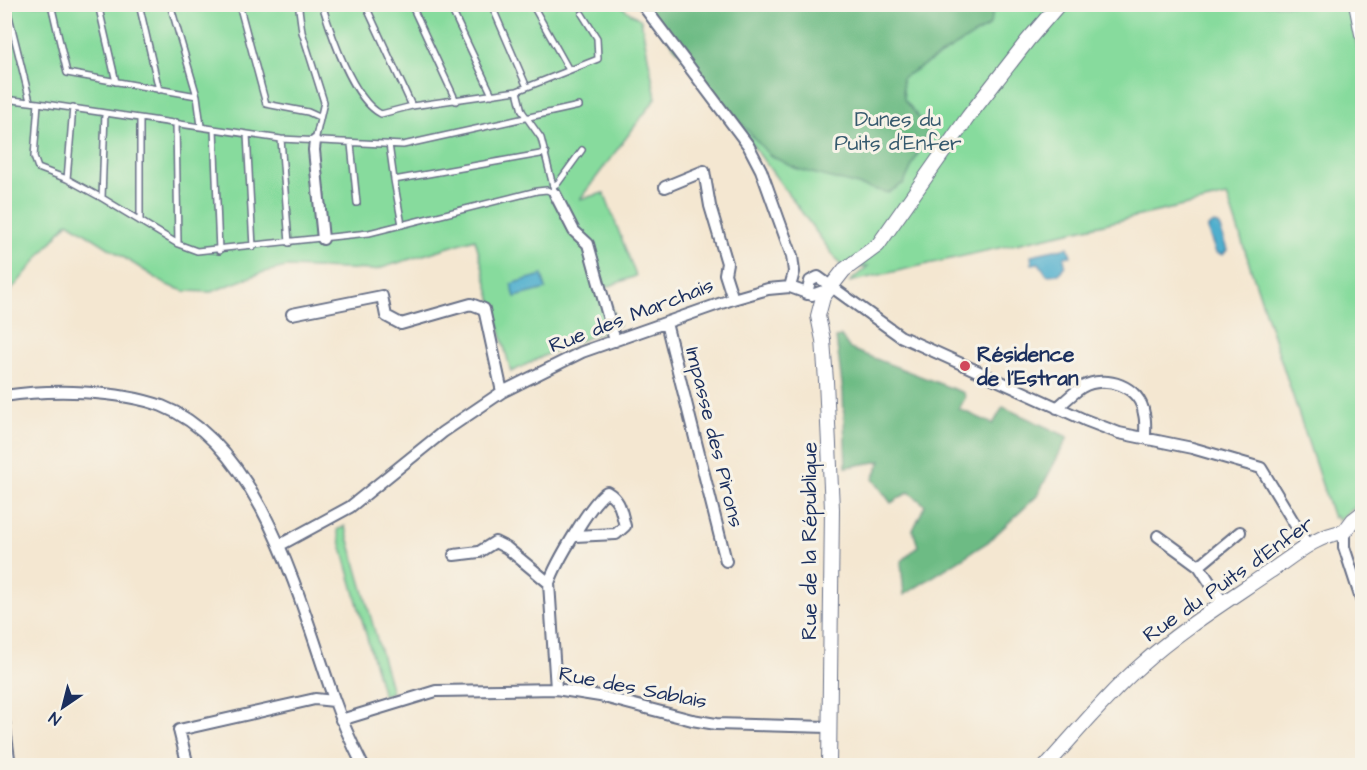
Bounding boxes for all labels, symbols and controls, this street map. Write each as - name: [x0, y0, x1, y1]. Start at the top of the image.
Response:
- park label: Dunes du Puits d'Enfer: [834, 105, 962, 158]
- street label: Rue des Marchais: [545, 271, 718, 360]
- place label: Résidence de l'Estran: [976, 340, 1079, 393]
- street label: Impasse des Pirons: [677, 344, 751, 531]
- marker: Résidence de l'Estran: [958, 359, 972, 373]
- street label: Rue de la République: [795, 442, 825, 640]
- street label: Rue du Puits d'Enfer: [1137, 509, 1320, 649]
- street label: Rue des Sablais: [556, 659, 709, 716]
- north arrow: [33, 677, 93, 737]
- text: N: [45, 707, 65, 730]

